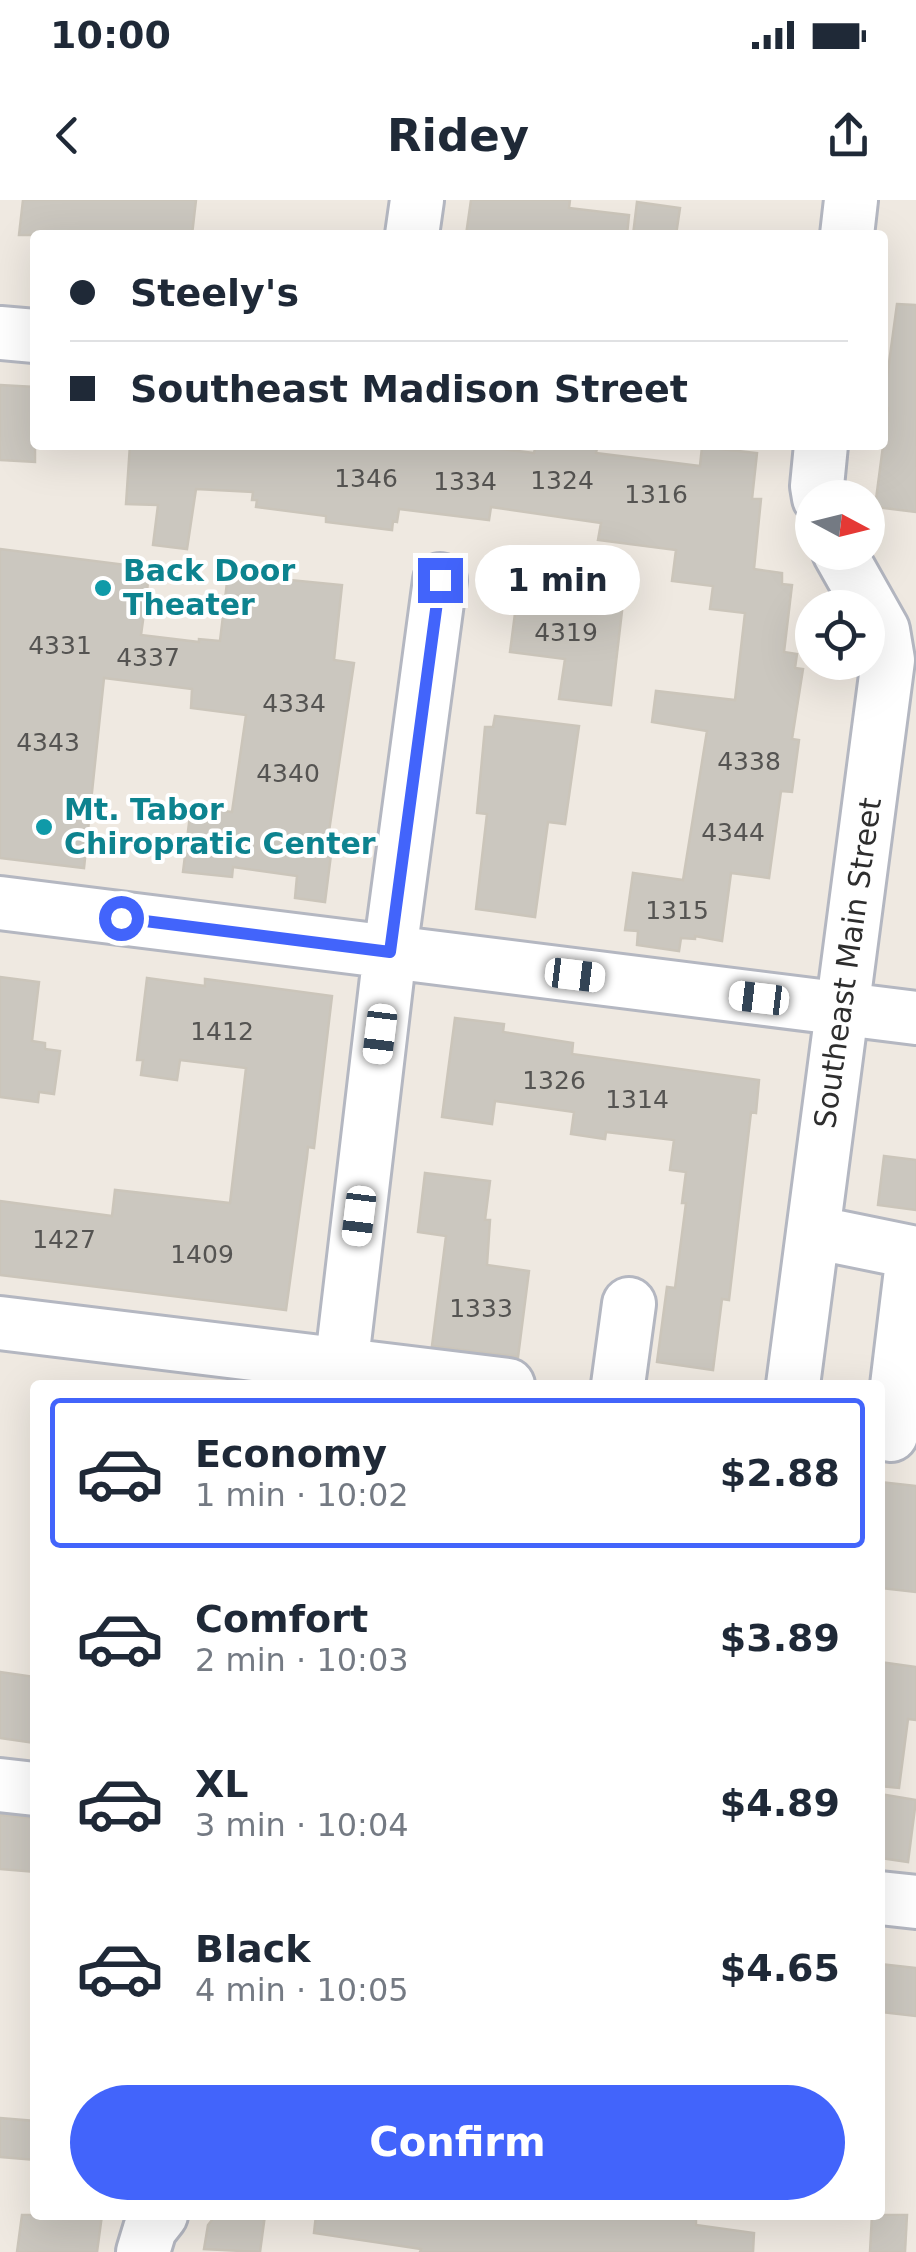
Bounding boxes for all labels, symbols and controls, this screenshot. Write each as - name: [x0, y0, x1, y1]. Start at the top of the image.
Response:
- text: 10:00: [50, 13, 171, 57]
- icon: back: [40, 108, 95, 163]
- icon: share: [821, 108, 876, 163]
- text: Ridey: [387, 109, 529, 162]
- text: Steely's: [130, 271, 299, 315]
- text: Southeast Madison Street: [130, 367, 688, 411]
- house number: 1346: [334, 464, 398, 493]
- house number: 1324: [530, 466, 594, 495]
- house number: 1334: [433, 467, 497, 496]
- house number: 1316: [624, 480, 688, 509]
- north arrow: [795, 480, 885, 570]
- map controls: [795, 480, 885, 680]
- callout: 1 min: [475, 545, 640, 615]
- place label: Back Door Theater: [123, 553, 295, 622]
- route end: [418, 558, 463, 603]
- text: 1 min: [507, 561, 608, 599]
- marker: Back Door Theater: [92, 577, 114, 599]
- button: locate: [795, 590, 885, 680]
- house number: 4319: [534, 618, 598, 647]
- house number: 4331: [28, 631, 92, 660]
- house number: 4337: [116, 643, 180, 672]
- house number: 4334: [262, 689, 326, 718]
- house number: 4343: [16, 728, 80, 757]
- house number: 4338: [717, 747, 781, 776]
- house number: 4340: [256, 759, 320, 788]
- place label: Mt. Tabor Chiropratic Center: [64, 792, 376, 861]
- street label: Southeast Main Street: [807, 795, 888, 1130]
- marker: Mt. Tabor Chiropratic Center: [33, 816, 55, 838]
- house number: 4344: [701, 818, 765, 847]
- route start: [99, 896, 144, 941]
- house number: 1315: [645, 896, 709, 925]
- car: [543, 956, 607, 994]
- car: [727, 979, 791, 1017]
- car: [361, 1002, 399, 1066]
- house number: 1412: [190, 1017, 254, 1046]
- house number: 1326: [522, 1066, 586, 1095]
- house number: 1314: [605, 1085, 669, 1114]
- car: [340, 1184, 378, 1248]
- house number: 1427: [32, 1225, 96, 1254]
- house number: 1409: [170, 1240, 234, 1269]
- house number: 1333: [449, 1294, 513, 1323]
- icon: car: [75, 1428, 165, 1518]
- text: Economy: [195, 1432, 387, 1476]
- text: $2.88: [720, 1451, 840, 1495]
- text: 1 min · 10:02: [195, 1476, 409, 1514]
- icon: car: [75, 1593, 165, 1683]
- text: Comfort: [195, 1597, 368, 1641]
- text: $3.89: [720, 1616, 840, 1660]
- text: 2 min · 10:03: [195, 1641, 409, 1679]
- icon: car: [75, 1758, 165, 1848]
- text: XL: [195, 1762, 249, 1806]
- text: $4.89: [720, 1781, 840, 1825]
- text: 3 min · 10:04: [195, 1806, 409, 1844]
- icon: car: [75, 1923, 165, 2013]
- text: Black: [195, 1927, 310, 1971]
- text: $4.65: [720, 1946, 840, 1990]
- text: 4 min · 10:05: [195, 1971, 409, 2009]
- button: Confirm: [70, 2085, 845, 2200]

